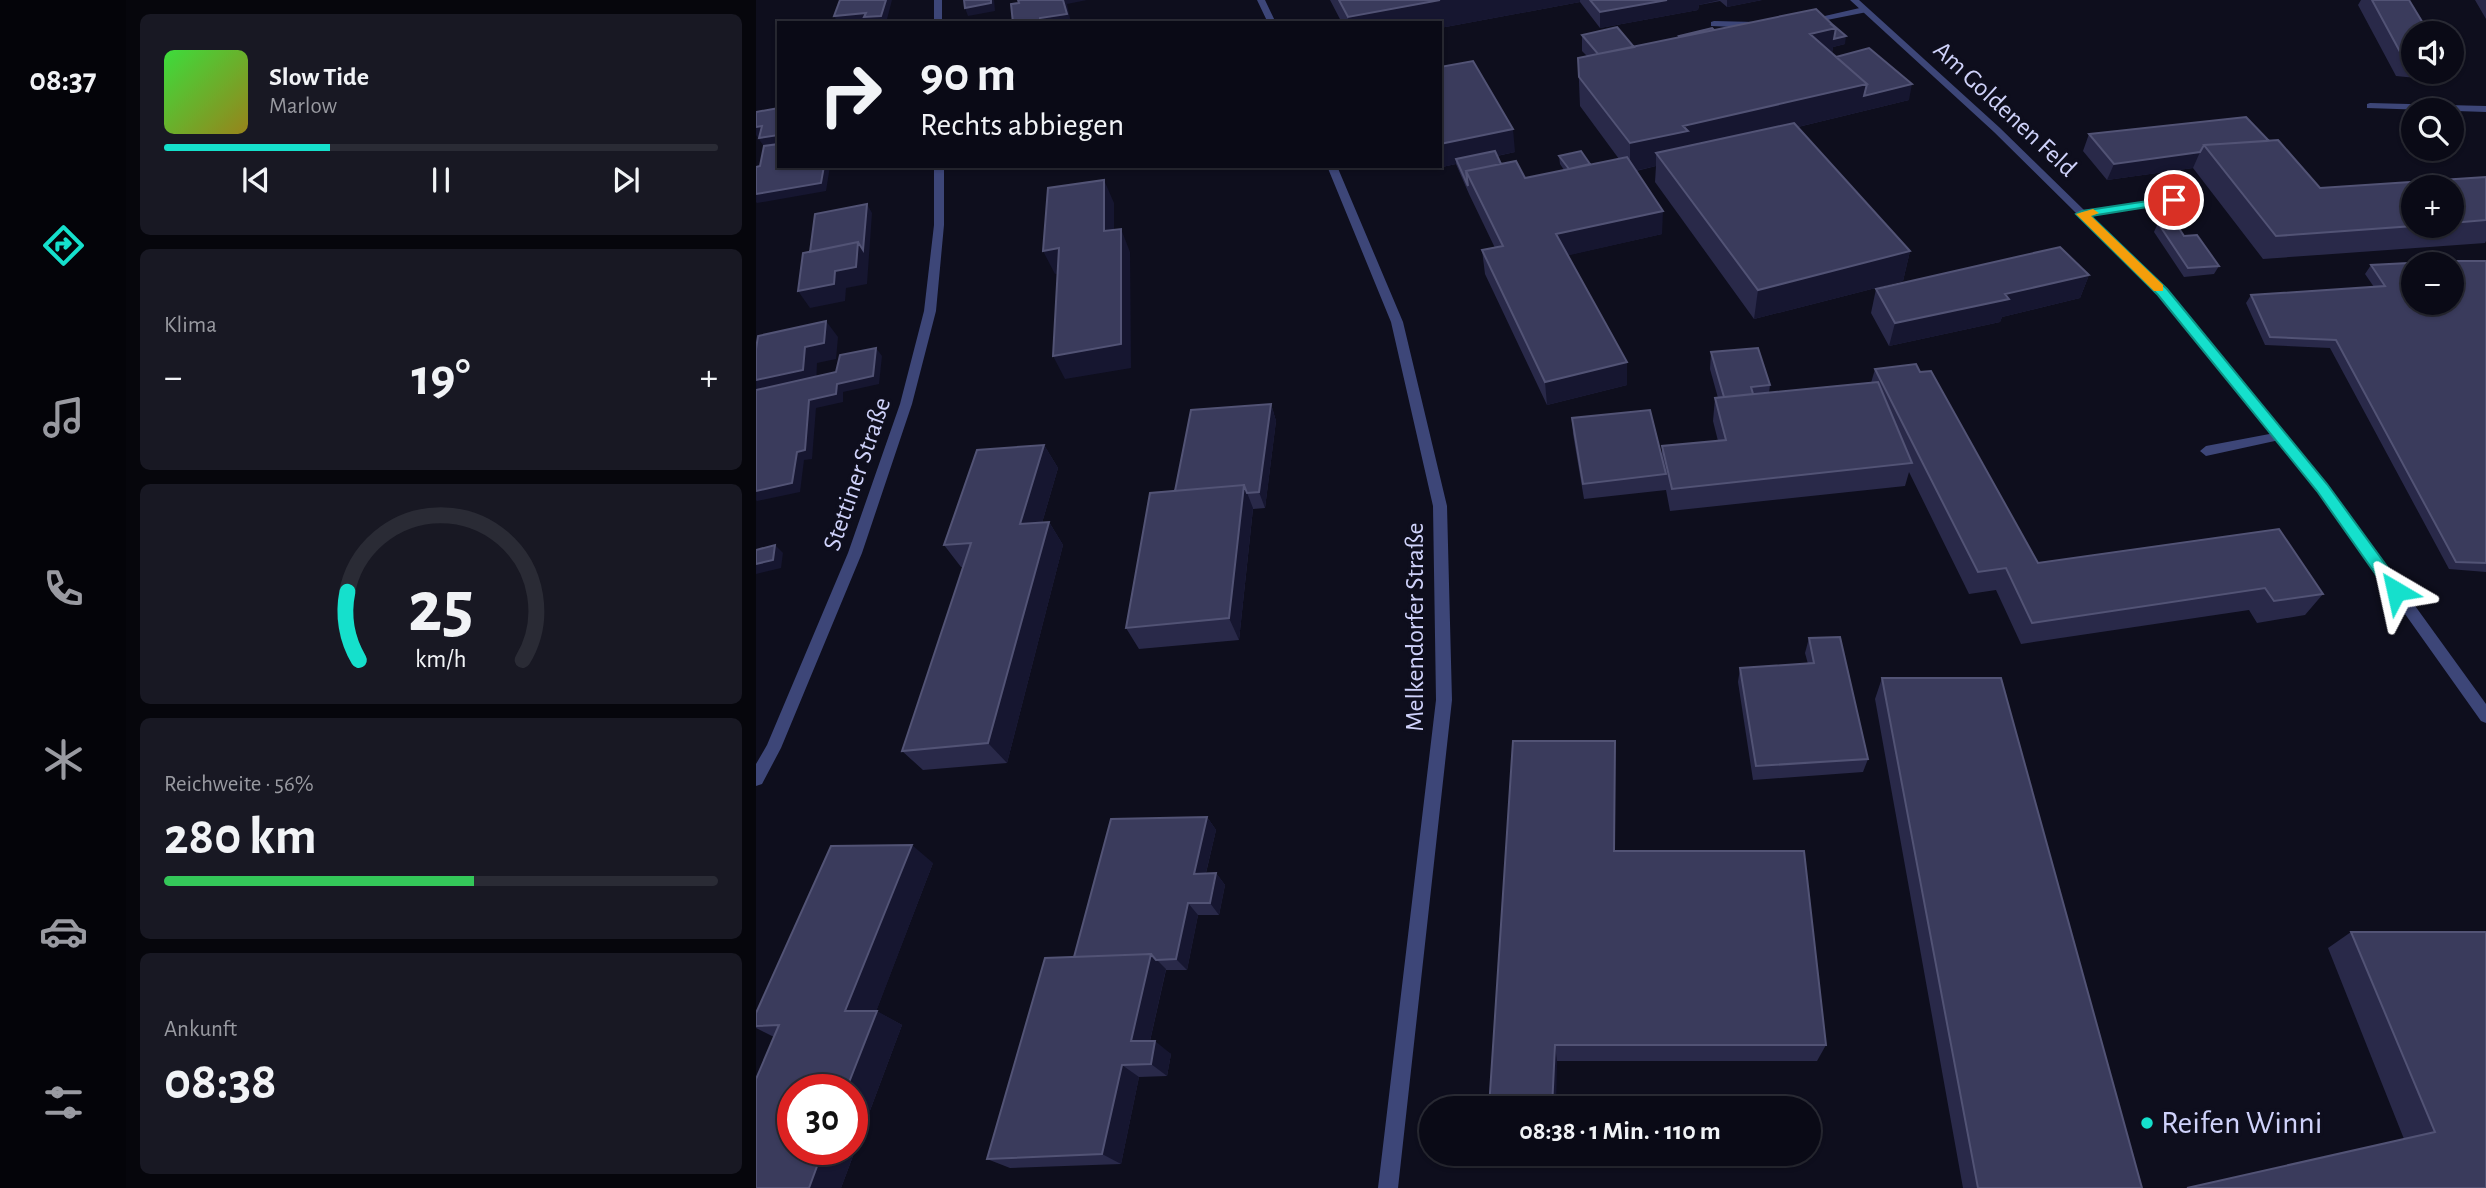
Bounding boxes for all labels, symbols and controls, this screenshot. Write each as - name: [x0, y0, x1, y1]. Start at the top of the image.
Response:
- map controls: [2401, 21, 2464, 315]
- button: sound: [2401, 21, 2464, 84]
- street label: Am Goldenen Feld: [1929, 36, 2081, 182]
- icon: right: [805, 49, 896, 140]
- text: 90 m: [920, 51, 1016, 100]
- text: 08:37: [29, 64, 97, 96]
- text: Slow Tide: [269, 64, 369, 90]
- text: Marlow: [269, 95, 337, 118]
- button: search: [2401, 98, 2464, 161]
- text: Rechts abbiegen: [920, 109, 1124, 141]
- icon: previous: [237, 161, 275, 199]
- icon: pause: [422, 161, 460, 199]
- icon: next: [607, 161, 645, 199]
- pin: [2144, 170, 2204, 230]
- button: +: [2401, 175, 2464, 238]
- icon: arrive: [2155, 181, 2193, 219]
- icon: directions: [39, 221, 88, 270]
- button: −: [2401, 252, 2464, 315]
- text: Klima: [164, 314, 217, 337]
- text: 19°: [411, 352, 471, 404]
- text: −: [164, 359, 182, 397]
- text: +: [700, 359, 718, 397]
- icon: music: [39, 393, 88, 442]
- street label: Stettiner Straße: [819, 394, 895, 554]
- street label: Melkendorfer Straße: [1402, 523, 1428, 731]
- position arrow: [2359, 554, 2433, 628]
- icon: phone: [39, 564, 88, 613]
- text: 25: [408, 572, 474, 645]
- text: km/h: [415, 647, 467, 672]
- icon: climate: [39, 735, 88, 784]
- text: Reichweite · 56%: [164, 773, 314, 796]
- text: 280 km: [164, 811, 317, 863]
- icon: car: [39, 907, 88, 956]
- text: Ankunft: [164, 1018, 237, 1041]
- text: 08:38: [164, 1056, 277, 1108]
- speed limit sign: 30: [777, 1074, 868, 1165]
- icon: filters: [39, 1078, 88, 1127]
- place label: Reifen Winni: [2161, 1107, 2323, 1139]
- marker: Reifen Winni: [2139, 1115, 2155, 1131]
- text: 08:38 · 1 Min. · 110 m: [1519, 1118, 1721, 1144]

